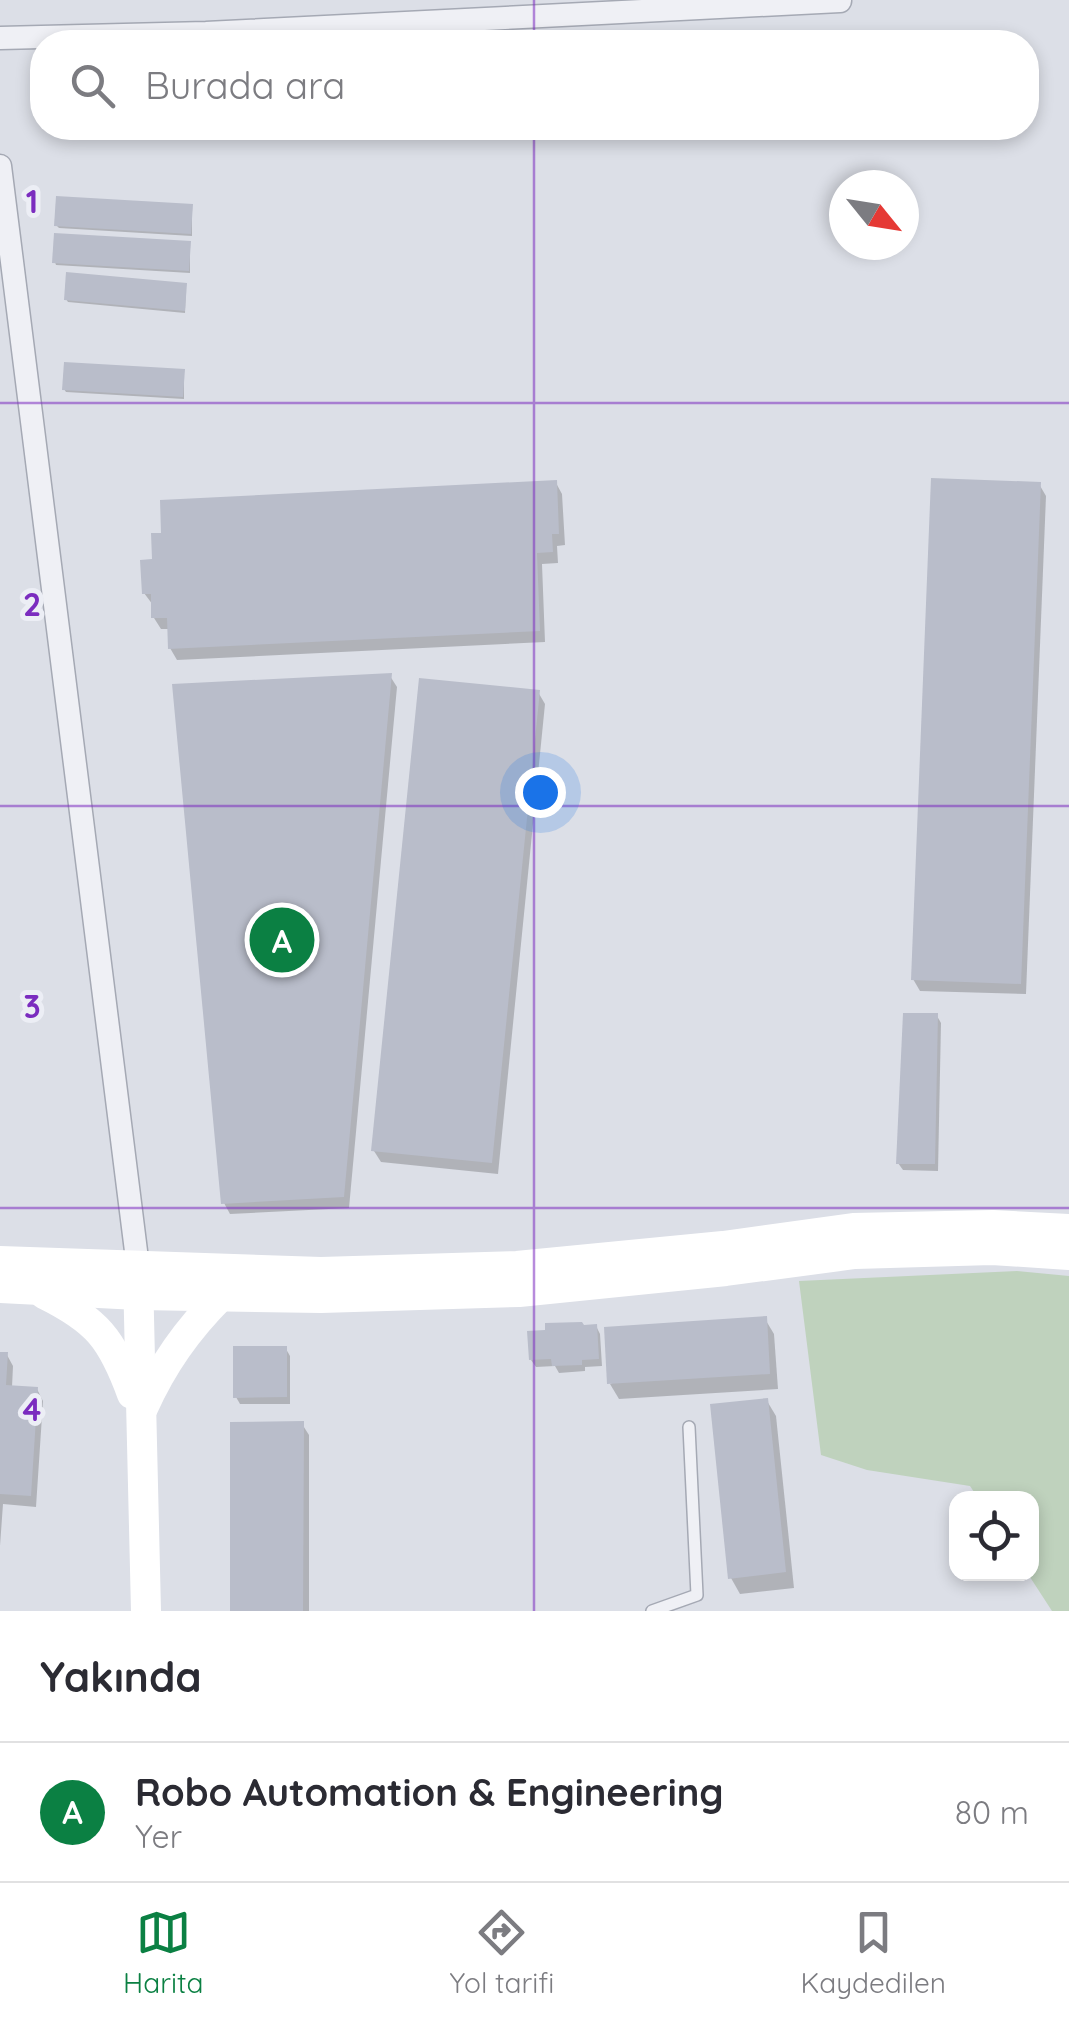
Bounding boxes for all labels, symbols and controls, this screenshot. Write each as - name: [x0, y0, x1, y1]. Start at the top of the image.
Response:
- search box: [30, 30, 1039, 140]
- icon: search: [65, 58, 120, 113]
- text: Burada ara: [145, 61, 345, 109]
- north arrow: [829, 170, 919, 260]
- text: 1: [26, 181, 38, 221]
- text: 2: [23, 584, 41, 624]
- your location: [515, 767, 566, 818]
- pin: A: [250, 902, 314, 978]
- text: 3: [23, 986, 41, 1026]
- text: 4: [23, 1389, 42, 1429]
- map controls: [949, 1491, 1039, 1581]
- button: locate: [949, 1491, 1039, 1581]
- text: Yakında: [40, 1650, 202, 1703]
- text: Robo Automation & Engineering: [135, 1768, 724, 1816]
- text: A: [62, 1792, 83, 1832]
- text: 80 m: [955, 1792, 1029, 1832]
- text: Yer: [135, 1816, 182, 1856]
- tab: Harita: [123, 1905, 203, 2000]
- tab: Yol tarifi: [449, 1905, 554, 2000]
- tab: Kaydedilen: [800, 1905, 946, 2000]

